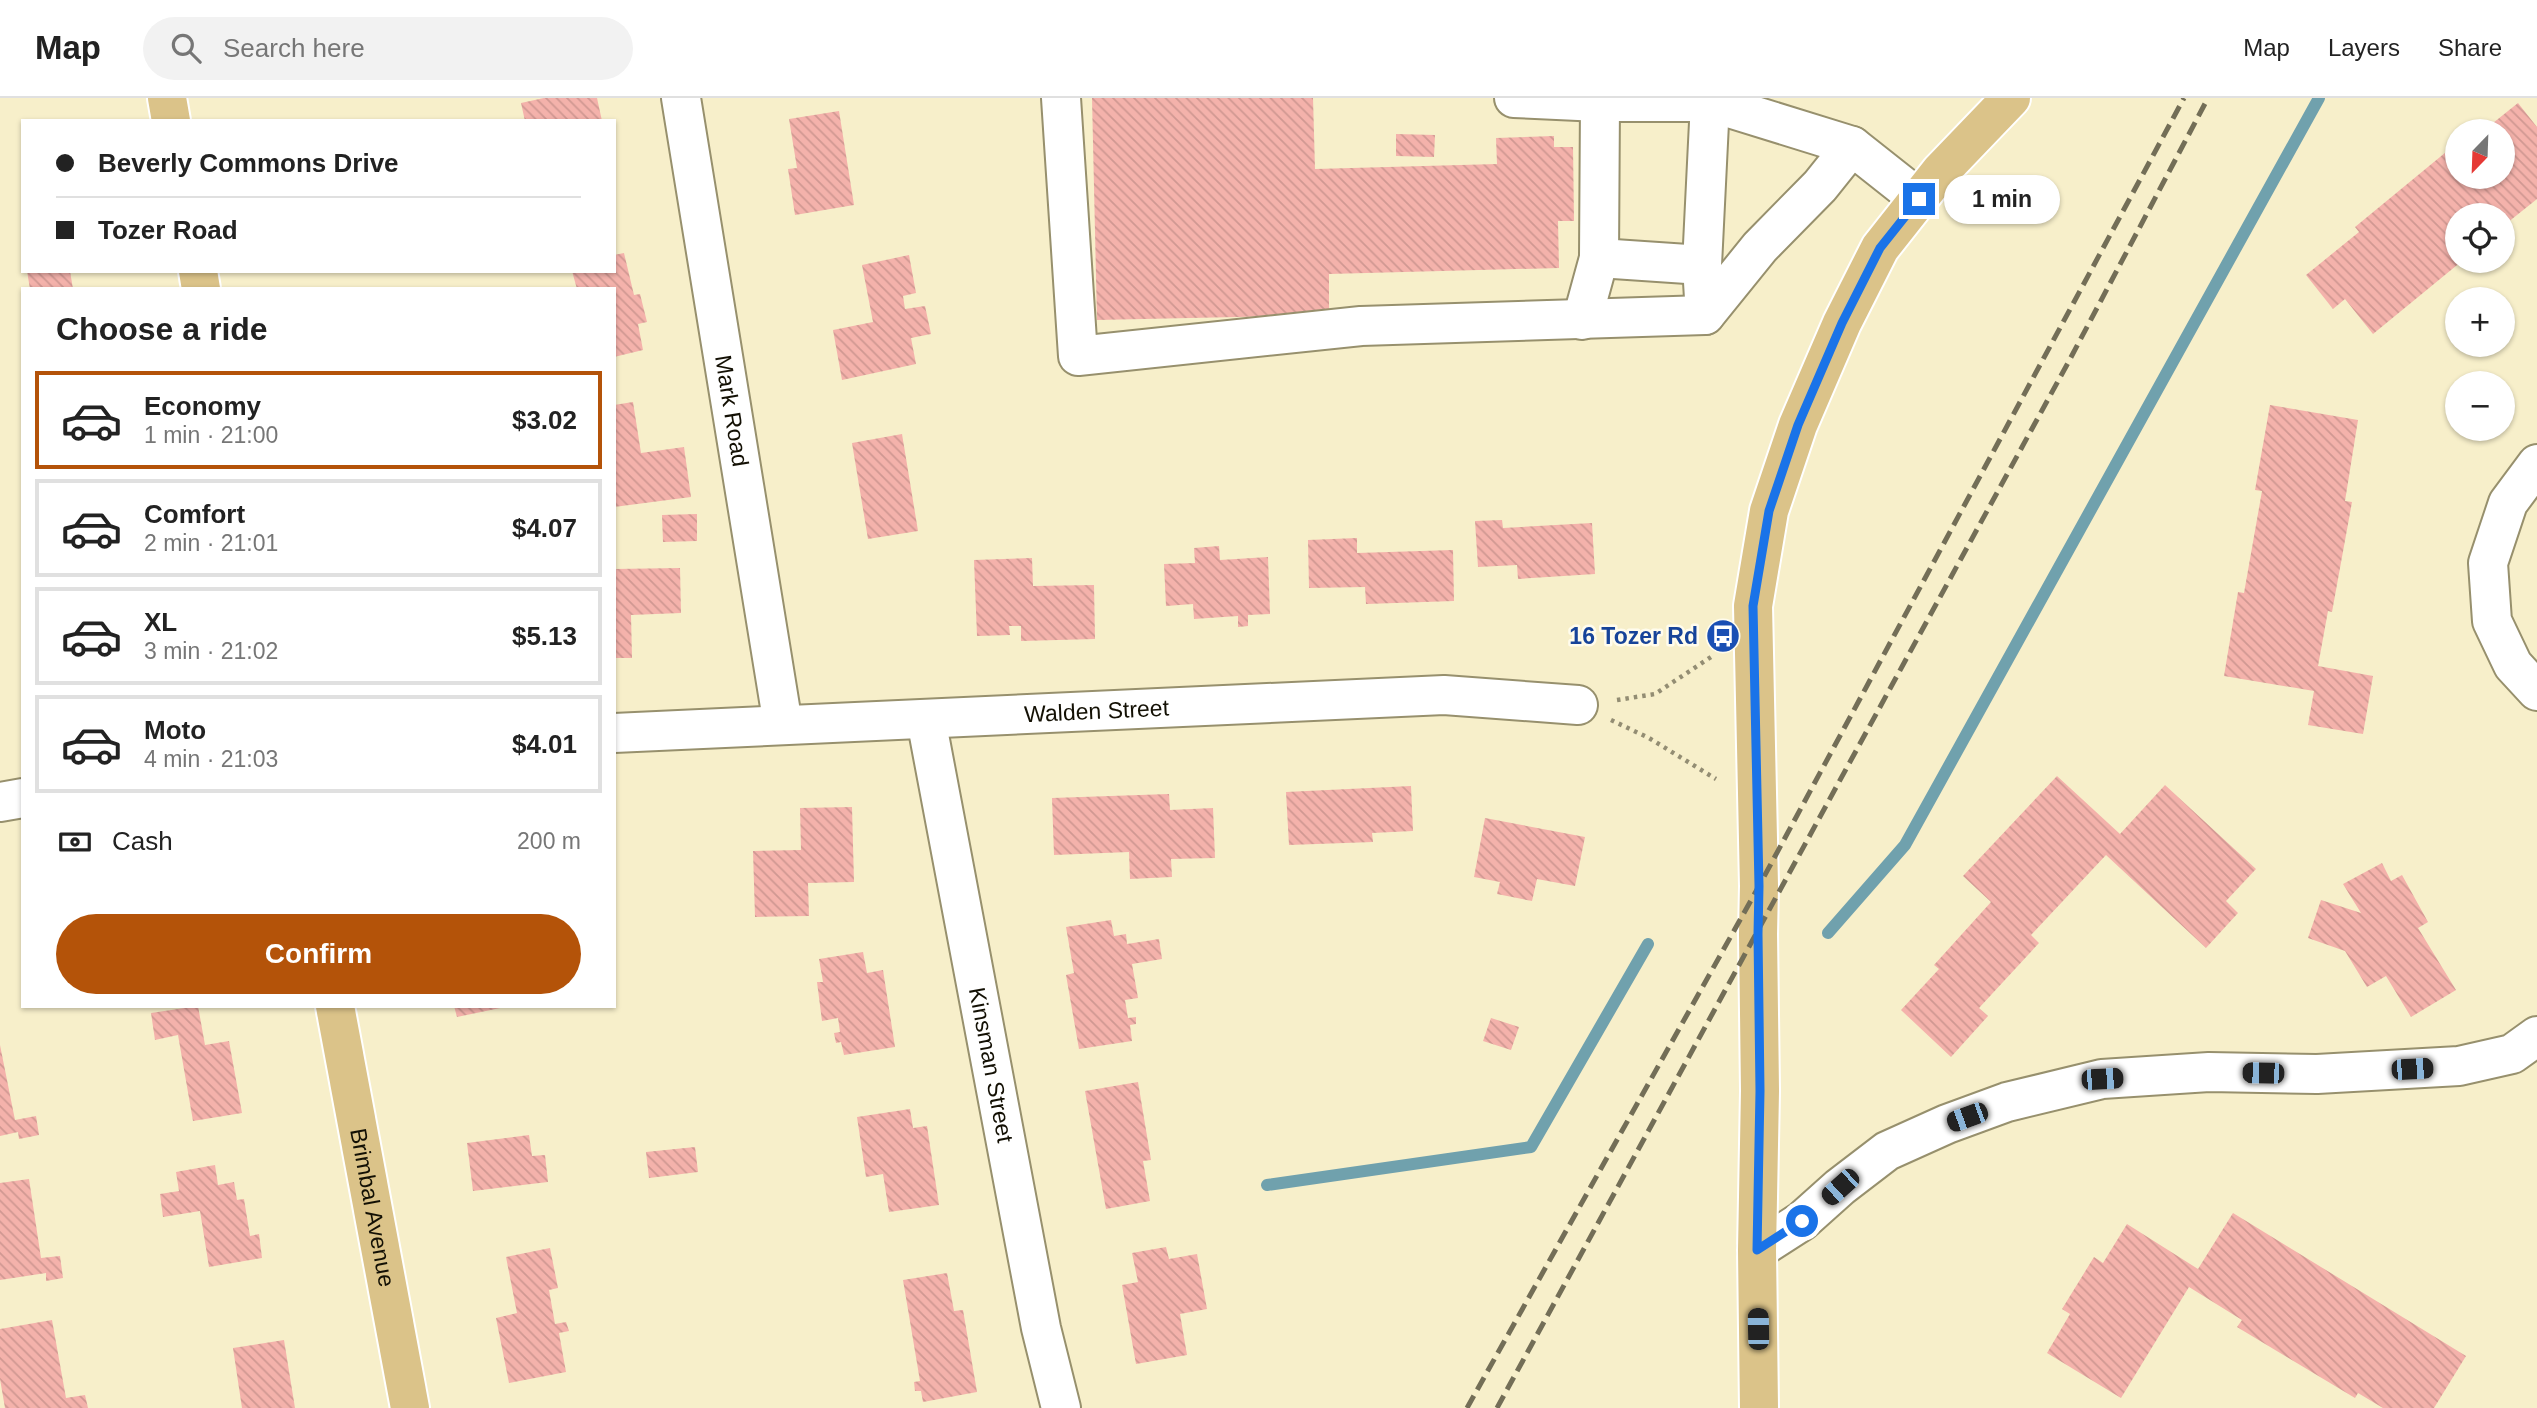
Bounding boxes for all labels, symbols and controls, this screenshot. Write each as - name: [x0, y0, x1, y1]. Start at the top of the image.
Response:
- search box: [143, 17, 633, 80]
- text: Map: [35, 29, 101, 66]
- icon: search: [167, 29, 205, 67]
- text: Search here: [223, 33, 365, 63]
- text: Map: [2243, 34, 2290, 61]
- text: Layers: [2328, 34, 2400, 61]
- text: Share: [2438, 34, 2502, 61]
- north arrow: [2445, 119, 2515, 189]
- map controls: [2445, 119, 2515, 441]
- text: Beverly Commons Drive: [98, 148, 399, 178]
- callout: 1 min: [1944, 174, 2059, 224]
- route end: [1903, 183, 1935, 215]
- text: 1 min: [1972, 186, 2032, 212]
- button: locate: [2445, 203, 2515, 273]
- text: Tozer Road: [98, 215, 238, 245]
- button: +: [2445, 287, 2515, 357]
- text: Choose a ride: [56, 311, 268, 347]
- street label: Mark Road: [710, 353, 754, 469]
- button: −: [2445, 371, 2515, 441]
- icon: car: [60, 389, 123, 452]
- text: Economy: [144, 391, 261, 421]
- text: $3.02: [512, 405, 577, 435]
- text: 1 min · 21:00: [144, 422, 278, 448]
- icon: car: [60, 497, 123, 560]
- text: Comfort: [144, 499, 245, 529]
- text: $4.07: [512, 513, 577, 543]
- text: 2 min · 21:01: [144, 530, 278, 556]
- icon: car: [60, 605, 123, 668]
- text: XL: [144, 607, 177, 637]
- bus stop icon: 16 Tozer Rd: [1704, 617, 1742, 655]
- text: $5.13: [512, 621, 577, 651]
- place label: 16 Tozer Rd: [1569, 623, 1698, 649]
- text: 3 min · 21:02: [144, 638, 278, 664]
- street label: Walden Street: [1023, 695, 1170, 727]
- icon: car: [60, 713, 123, 776]
- text: Moto: [144, 715, 206, 745]
- text: $4.01: [512, 729, 577, 759]
- text: 4 min · 21:03: [144, 746, 278, 772]
- icon: cash: [56, 823, 94, 861]
- text: Cash: [112, 826, 173, 856]
- text: 200 m: [517, 828, 581, 854]
- button: Confirm: [56, 914, 581, 994]
- street label: Kinsman Street: [964, 985, 1019, 1145]
- car: [2391, 1057, 2434, 1081]
- car: [2242, 1062, 2285, 1084]
- car: [2081, 1067, 2124, 1091]
- car: [1944, 1100, 1991, 1134]
- street label: Brimbal Avenue: [345, 1126, 400, 1289]
- car: [1818, 1165, 1863, 1209]
- route start: [1786, 1205, 1818, 1237]
- car: [1748, 1308, 1769, 1350]

